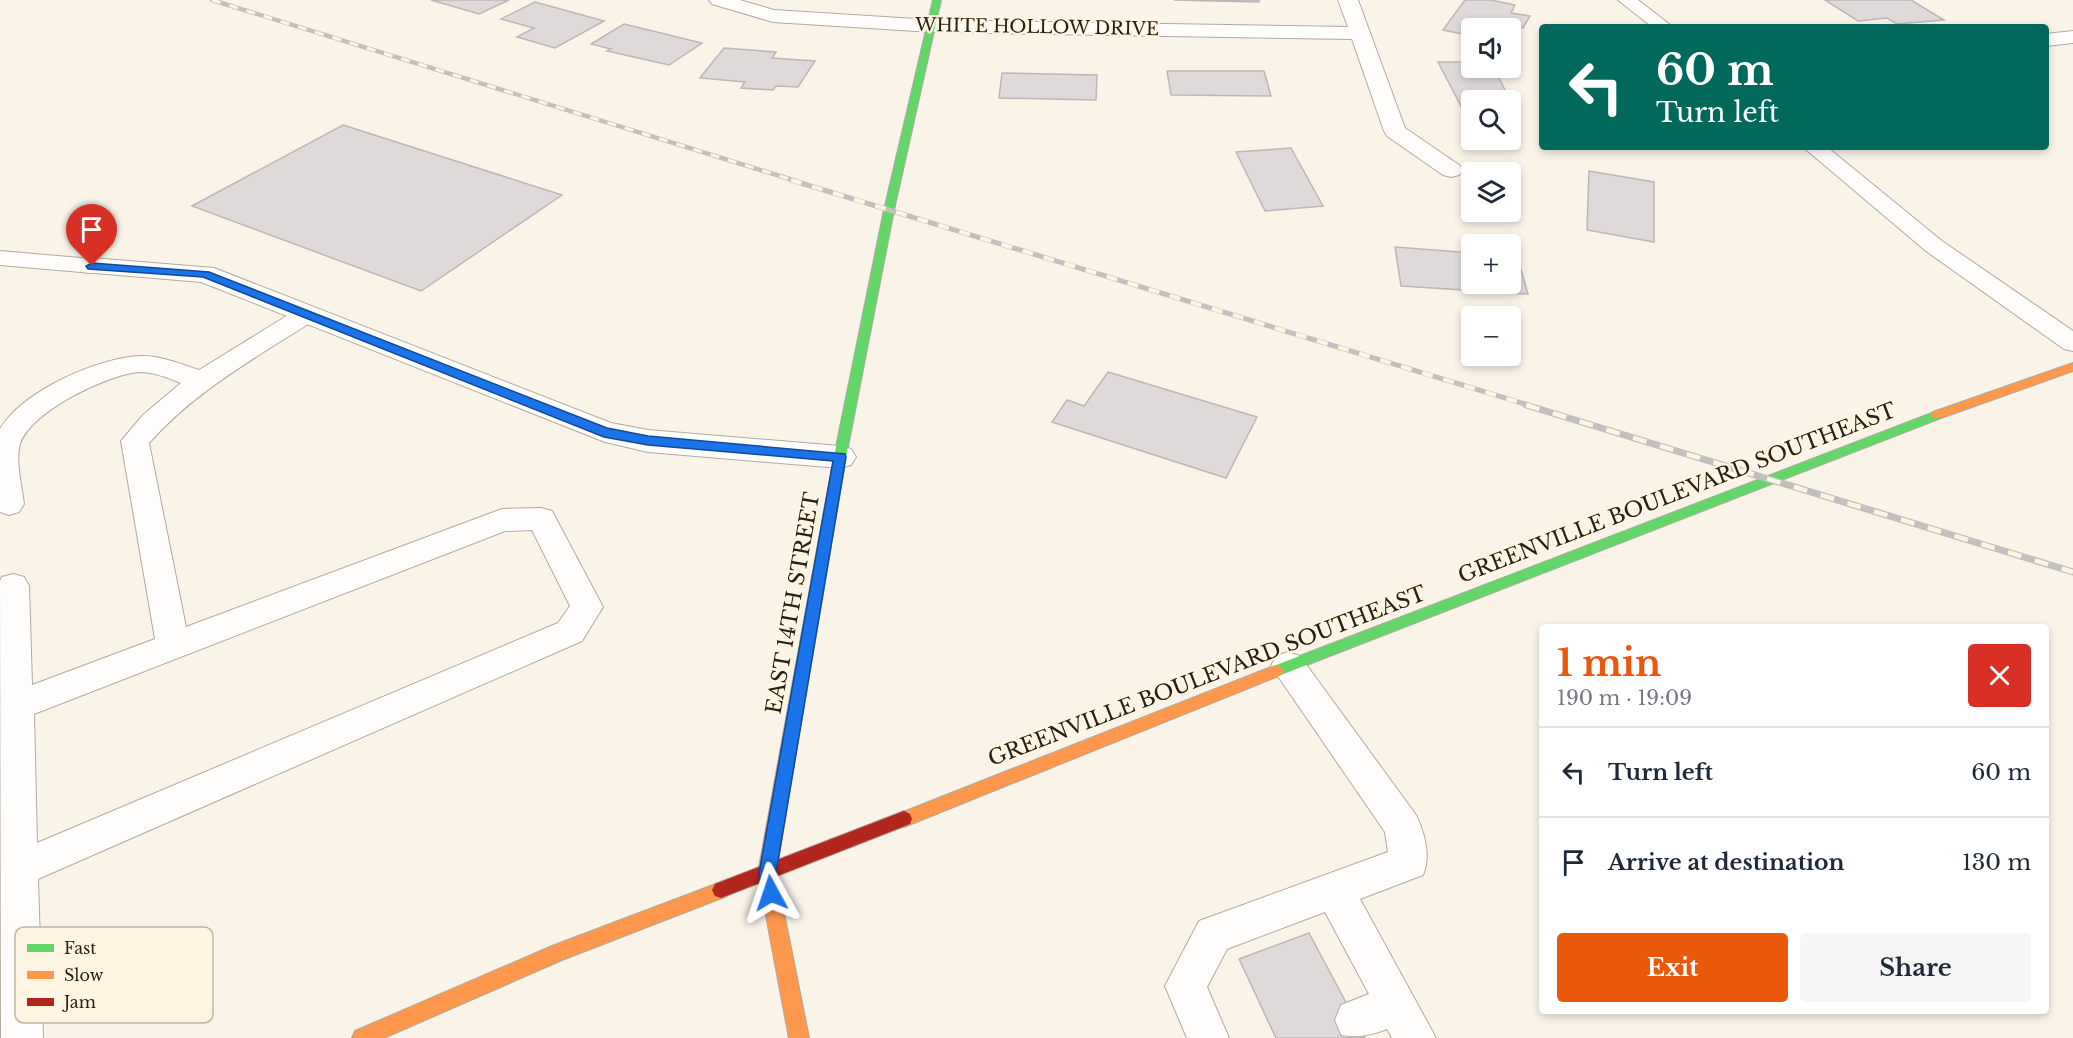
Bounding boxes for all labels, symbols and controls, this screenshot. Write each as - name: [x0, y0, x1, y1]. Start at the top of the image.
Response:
- street label: WHITE HOLLOW DRIVE: [914, 14, 1159, 40]
- map controls: [1461, 18, 1521, 366]
- button: sound: [1461, 18, 1521, 78]
- text: 60 m: [1656, 44, 1774, 96]
- icon: left: [1557, 48, 1635, 126]
- button: search: [1461, 90, 1521, 150]
- text: Turn left: [1656, 96, 1779, 129]
- button: layers: [1461, 162, 1521, 222]
- pin: [66, 204, 117, 266]
- icon: arrive: [75, 213, 108, 246]
- button: +: [1461, 234, 1521, 294]
- button: −: [1461, 306, 1521, 366]
- street label: GREENVILLE BOULEVARD SOUTHEAST: [1454, 397, 1900, 589]
- street label: EAST 14TH STREET: [761, 490, 825, 716]
- street label: GREENVILLE BOULEVARD SOUTHEAST: [984, 580, 1430, 772]
- text: 1 min: [1557, 641, 1661, 686]
- button: close: [1968, 644, 2031, 707]
- text: 190 m · 19:09: [1557, 686, 1692, 710]
- icon: left: [1557, 756, 1590, 789]
- text: Turn left: [1608, 759, 1713, 786]
- text: 60 m: [1971, 759, 2031, 786]
- icon: arrive: [1557, 846, 1590, 879]
- text: Arrive at destination: [1608, 849, 1845, 876]
- text: 130 m: [1962, 849, 2031, 876]
- position arrow: [739, 861, 803, 925]
- legend: [15, 927, 213, 1023]
- button: Exit: [1557, 933, 1788, 1002]
- button: Share: [1800, 933, 2031, 1002]
- text: Fast: [64, 938, 96, 958]
- text: Slow: [64, 965, 104, 985]
- text: Jam: [62, 992, 96, 1012]

